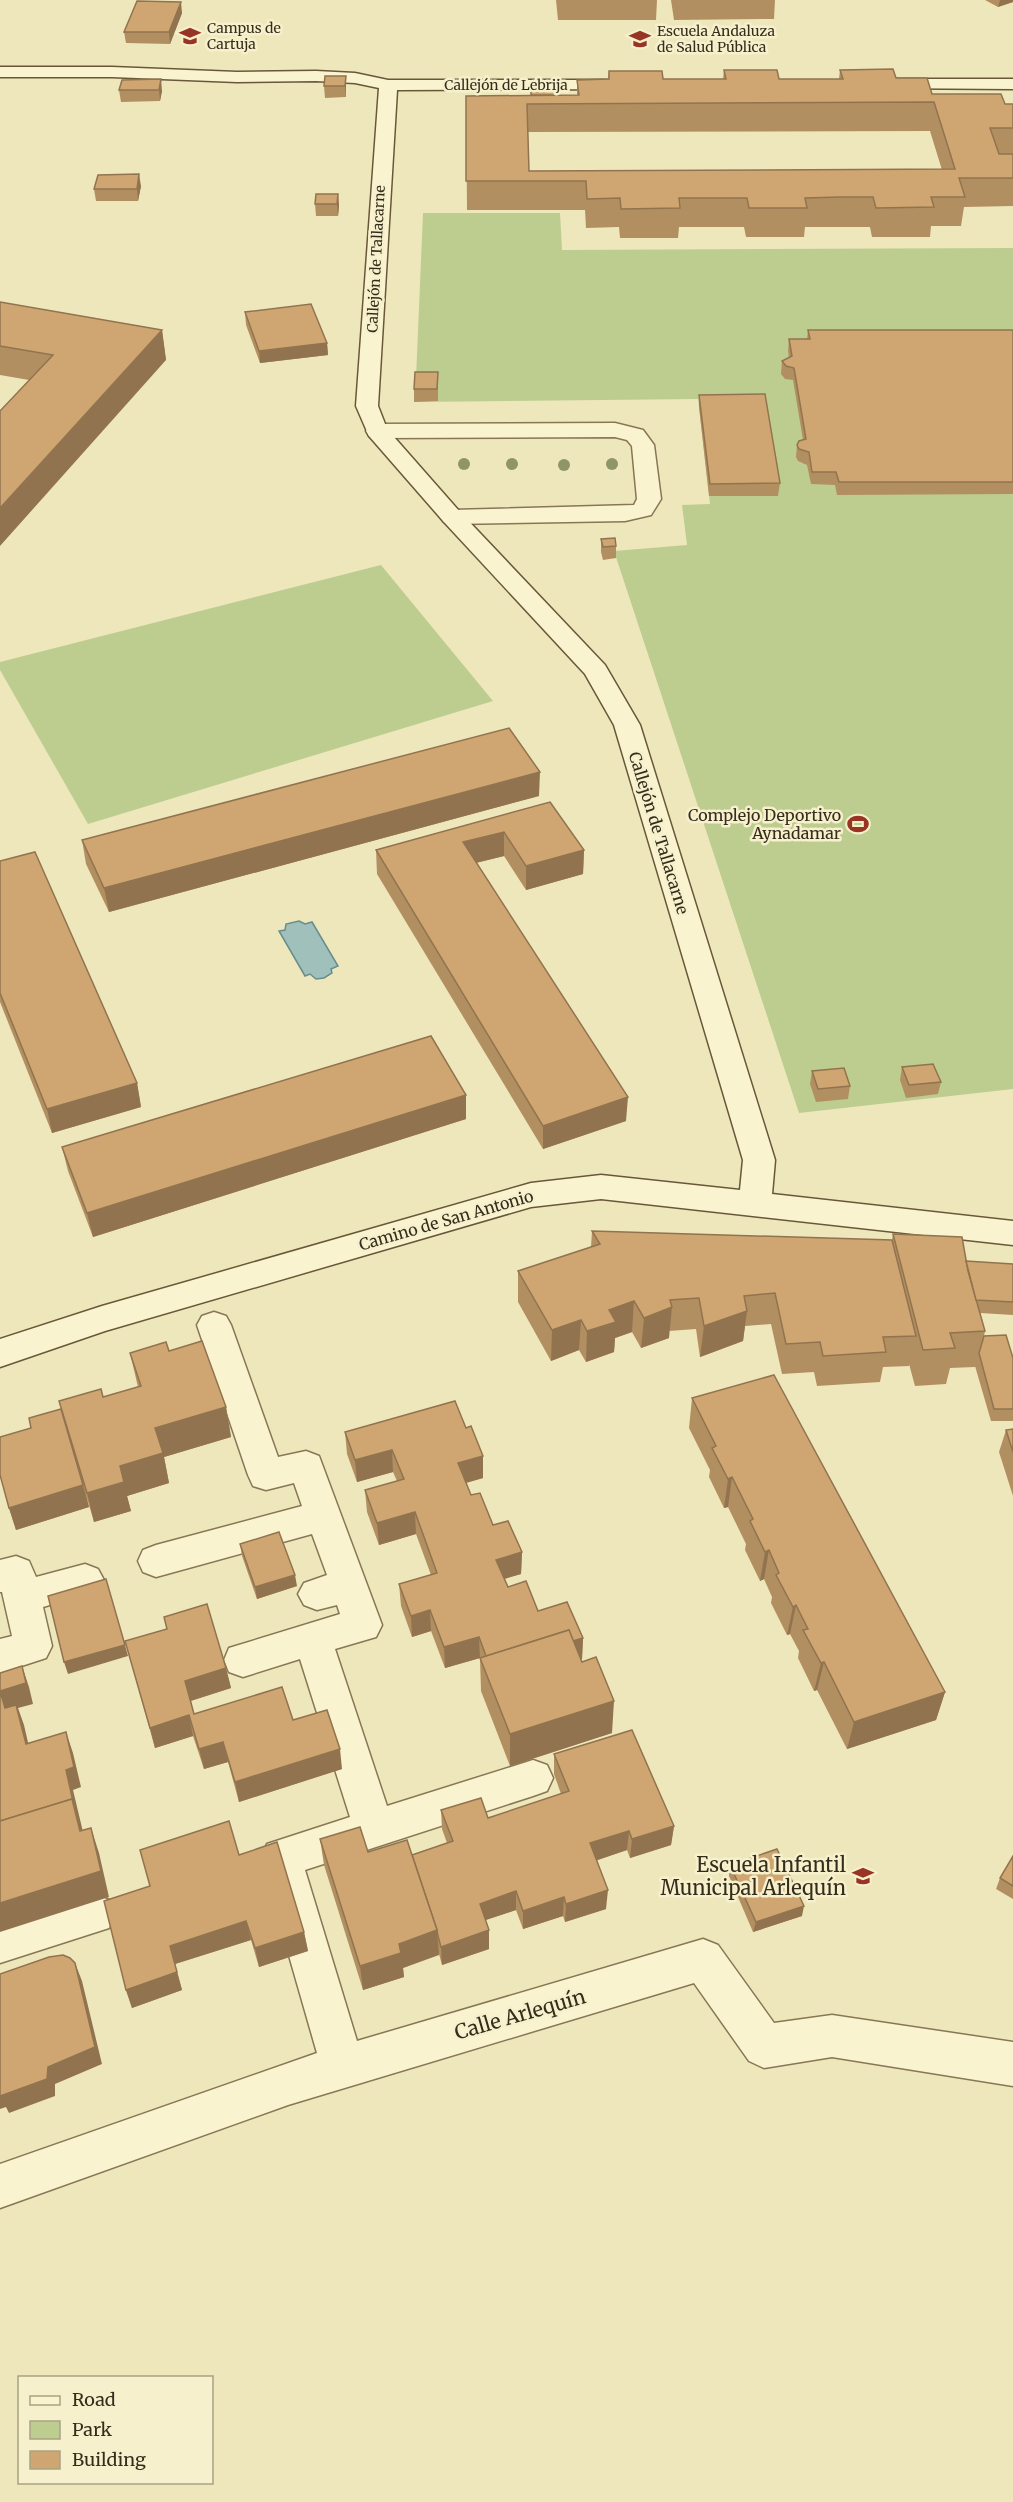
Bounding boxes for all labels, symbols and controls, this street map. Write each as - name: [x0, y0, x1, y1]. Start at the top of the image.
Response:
- place label: Campus de Cartuja: [207, 19, 281, 53]
- place label: Escuela Andaluza de Salud Pública: [657, 22, 775, 56]
- school or university icon: Campus de Cartuja: [178, 24, 202, 48]
- school or university icon: Escuela Andaluza de Salud Pública: [628, 27, 652, 51]
- street label: Callejón de Lebrija: [444, 76, 568, 94]
- street label: Callejón de Tallacarne: [363, 185, 389, 333]
- street label: Callejón de Tallacarne: [625, 749, 693, 917]
- place label: Complejo Deportivo Aynadamar: [688, 805, 841, 843]
- sports icon: Complejo Deportivo Aynadamar: [846, 812, 870, 836]
- street label: Camino de San Antonio: [356, 1186, 536, 1254]
- place label: Escuela Infantil Municipal Arlequín: [660, 1852, 846, 1900]
- school or university icon: Escuela Infantil Municipal Arlequín: [851, 1864, 875, 1888]
- street label: Calle Arlequín: [452, 1983, 588, 2045]
- legend: [18, 2376, 213, 2484]
- text: Road: [72, 2388, 116, 2411]
- text: Park: [72, 2418, 113, 2441]
- text: Building: [72, 2448, 146, 2471]

